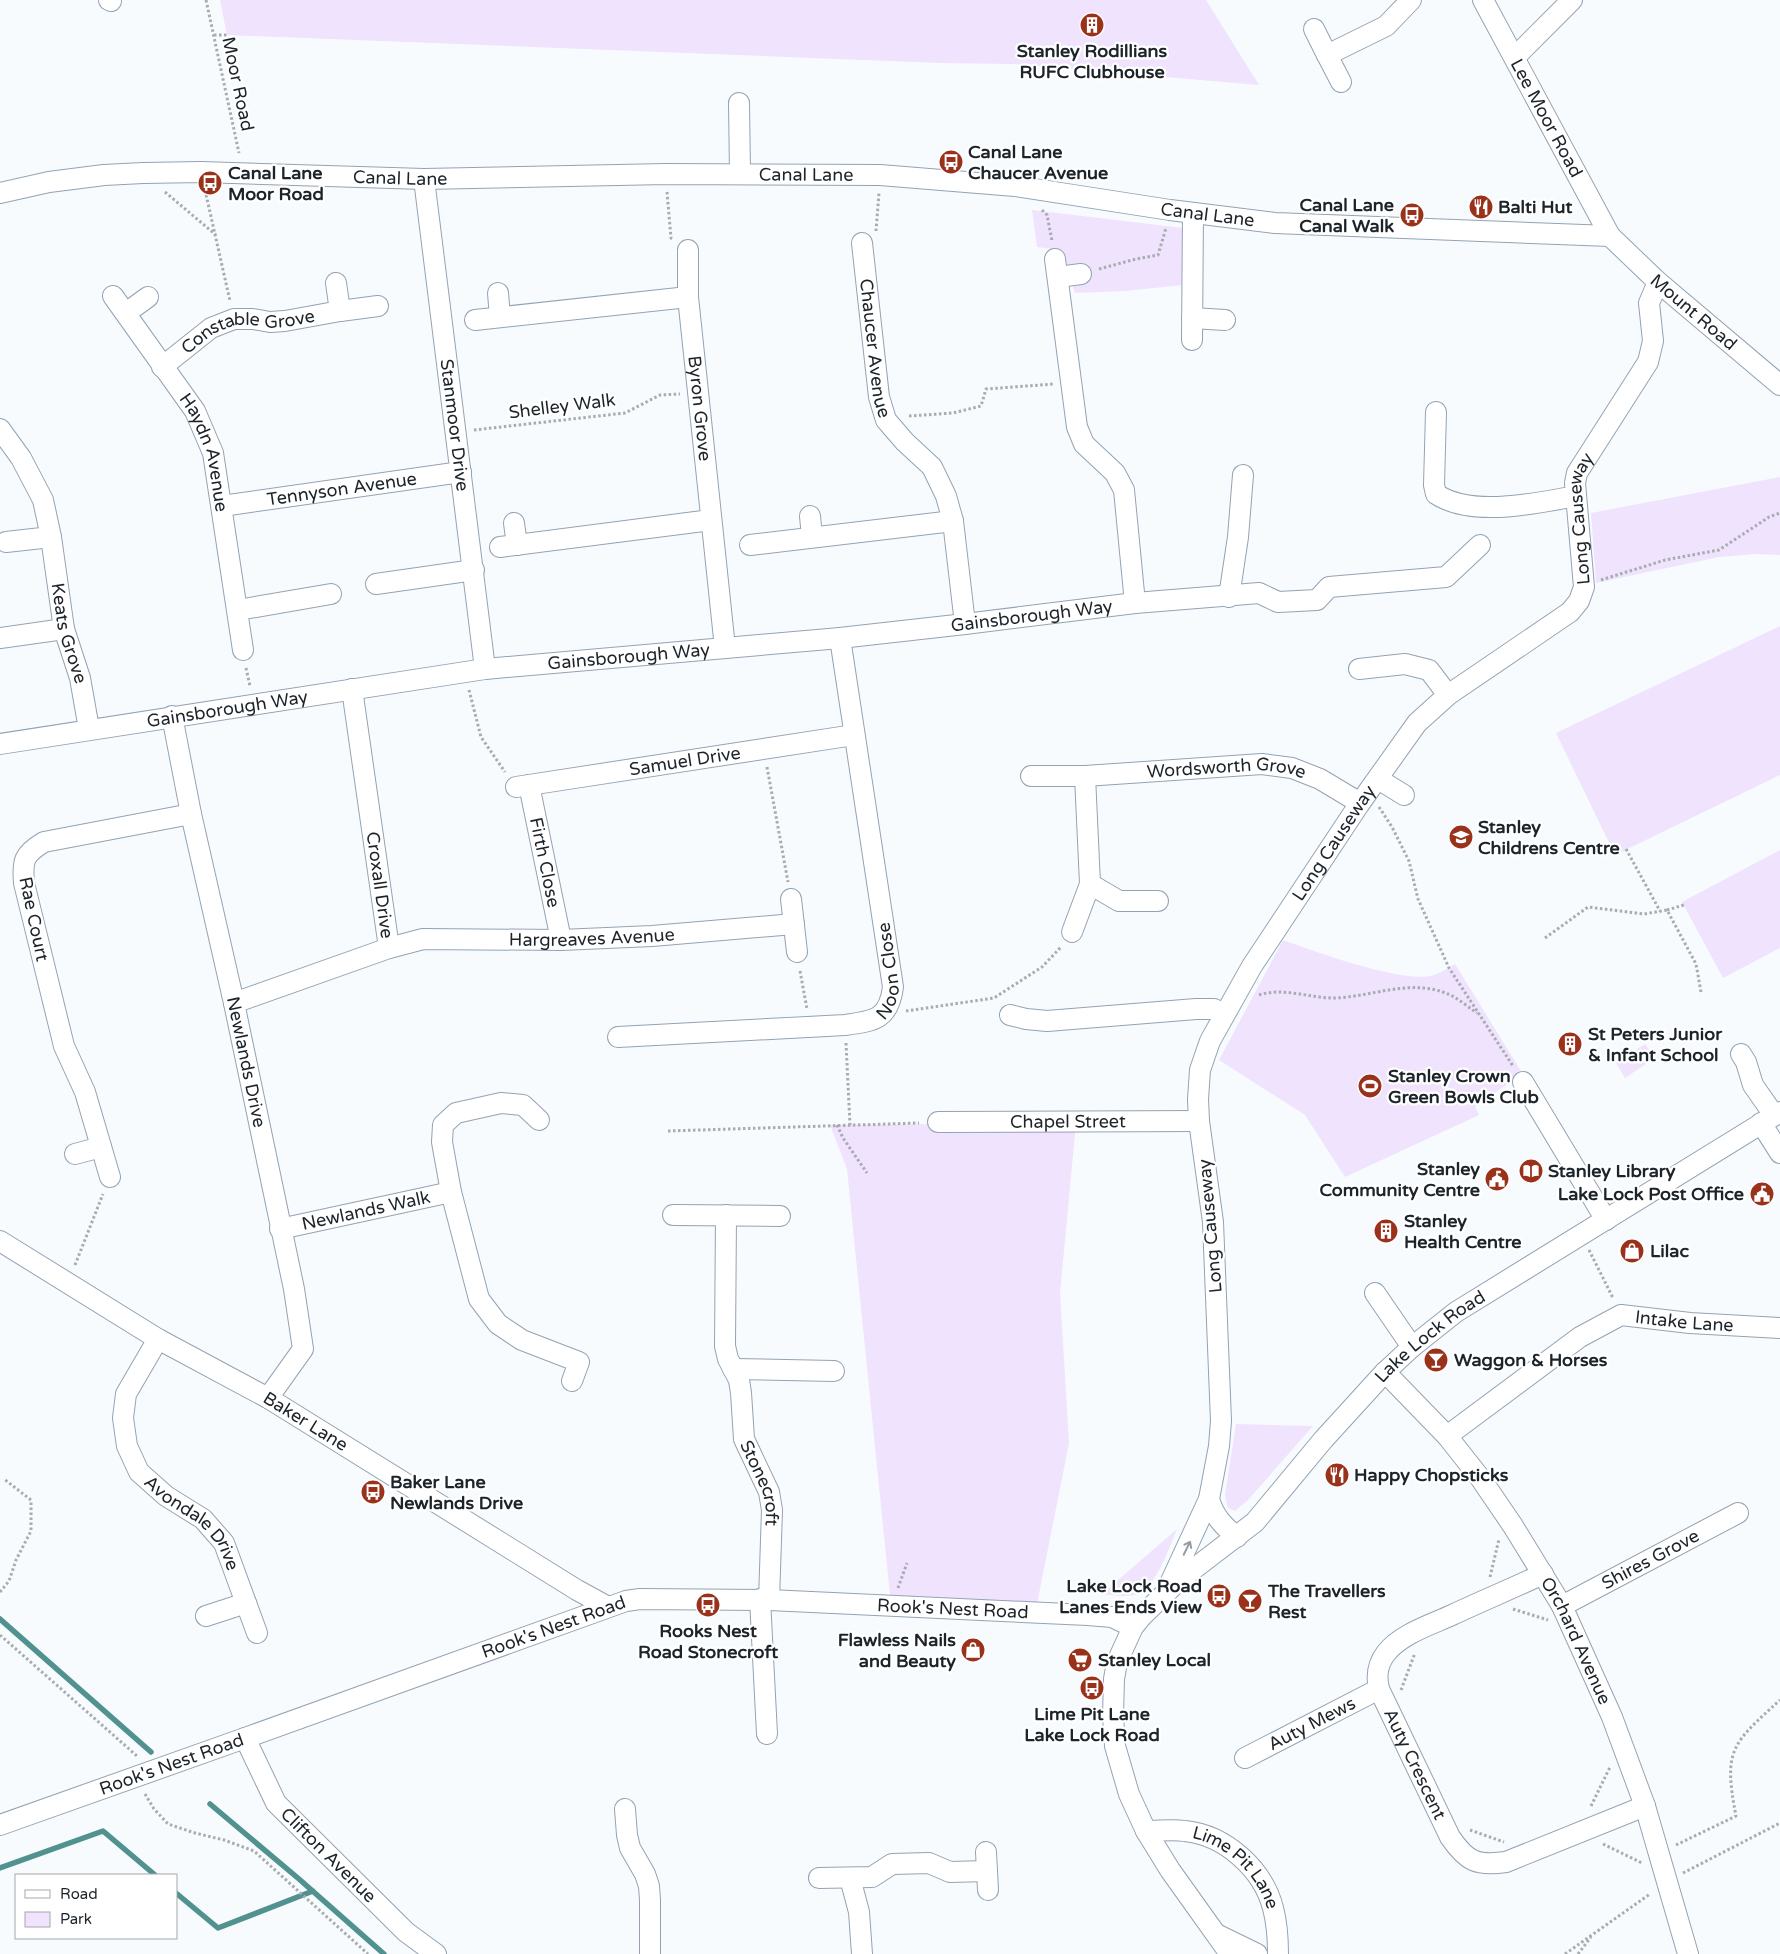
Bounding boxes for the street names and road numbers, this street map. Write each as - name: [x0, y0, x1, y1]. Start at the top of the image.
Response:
- street label: Moor Road: [217, 35, 259, 133]
- street label: Lee Moor Road: [1506, 55, 1587, 181]
- street label: Canal Lane: [759, 163, 853, 186]
- street label: Canal Lane: [353, 166, 448, 190]
- street label: Canal Lane: [1159, 198, 1256, 231]
- street label: Mount Road: [1646, 269, 1741, 355]
- street label: Chaucer Avenue: [855, 277, 896, 420]
- street label: Constable Grove: [177, 305, 316, 359]
- street label: Byron Grove: [683, 355, 716, 462]
- street label: Stanmoor Drive: [436, 358, 474, 492]
- street label: Haydn Avenue: [175, 389, 233, 513]
- street label: Shelley Walk: [507, 389, 617, 423]
- street label: Long Causeway: [1564, 448, 1598, 586]
- street label: Tennyson Avenue: [265, 467, 418, 510]
- street label: Keats Grove: [47, 581, 92, 686]
- street label: Gainsborough Way: [950, 595, 1114, 637]
- street label: Gainsborough Way: [547, 638, 711, 674]
- street label: Gainsborough Way: [145, 685, 310, 732]
- street label: Samuel Drive: [628, 742, 742, 780]
- street label: Wordsworth Grove: [1146, 752, 1309, 784]
- street label: Long Causeway: [1287, 781, 1380, 905]
- street label: Firth Close: [525, 815, 565, 909]
- street label: Croxall Drive: [362, 830, 398, 940]
- street label: Rae Court: [14, 875, 54, 963]
- street label: Noon Close: [871, 921, 904, 1024]
- street label: Hargreaves Avenue: [509, 923, 676, 951]
- street label: Newlands Drive: [222, 995, 271, 1130]
- street label: Chapel Street: [1010, 1110, 1126, 1133]
- street label: Long Causeway: [1193, 1158, 1227, 1294]
- street label: Newlands Walk: [300, 1186, 432, 1235]
- street label: Lake Lock Road: [1370, 1286, 1489, 1387]
- street label: Intake Lane: [1634, 1306, 1734, 1336]
- street label: Baker Lane: [259, 1387, 352, 1456]
- street label: Stonecroft: [735, 1437, 783, 1526]
- street label: Avondale Drive: [140, 1471, 244, 1573]
- street label: Shires Grove: [1598, 1524, 1703, 1594]
- street label: Orchard Avenue: [1536, 1573, 1616, 1708]
- street label: Rook's Nest Road: [479, 1591, 629, 1663]
- street label: Rook's Nest Road: [876, 1594, 1029, 1623]
- street label: Auty Mews: [1264, 1692, 1359, 1755]
- street label: Auty Crescent: [1379, 1705, 1451, 1823]
- street label: Rook's Nest Road: [96, 1728, 247, 1800]
- street label: Clifton Avenue: [276, 1803, 381, 1907]
- street label: Lime Pit Lane: [1190, 1821, 1284, 1912]

